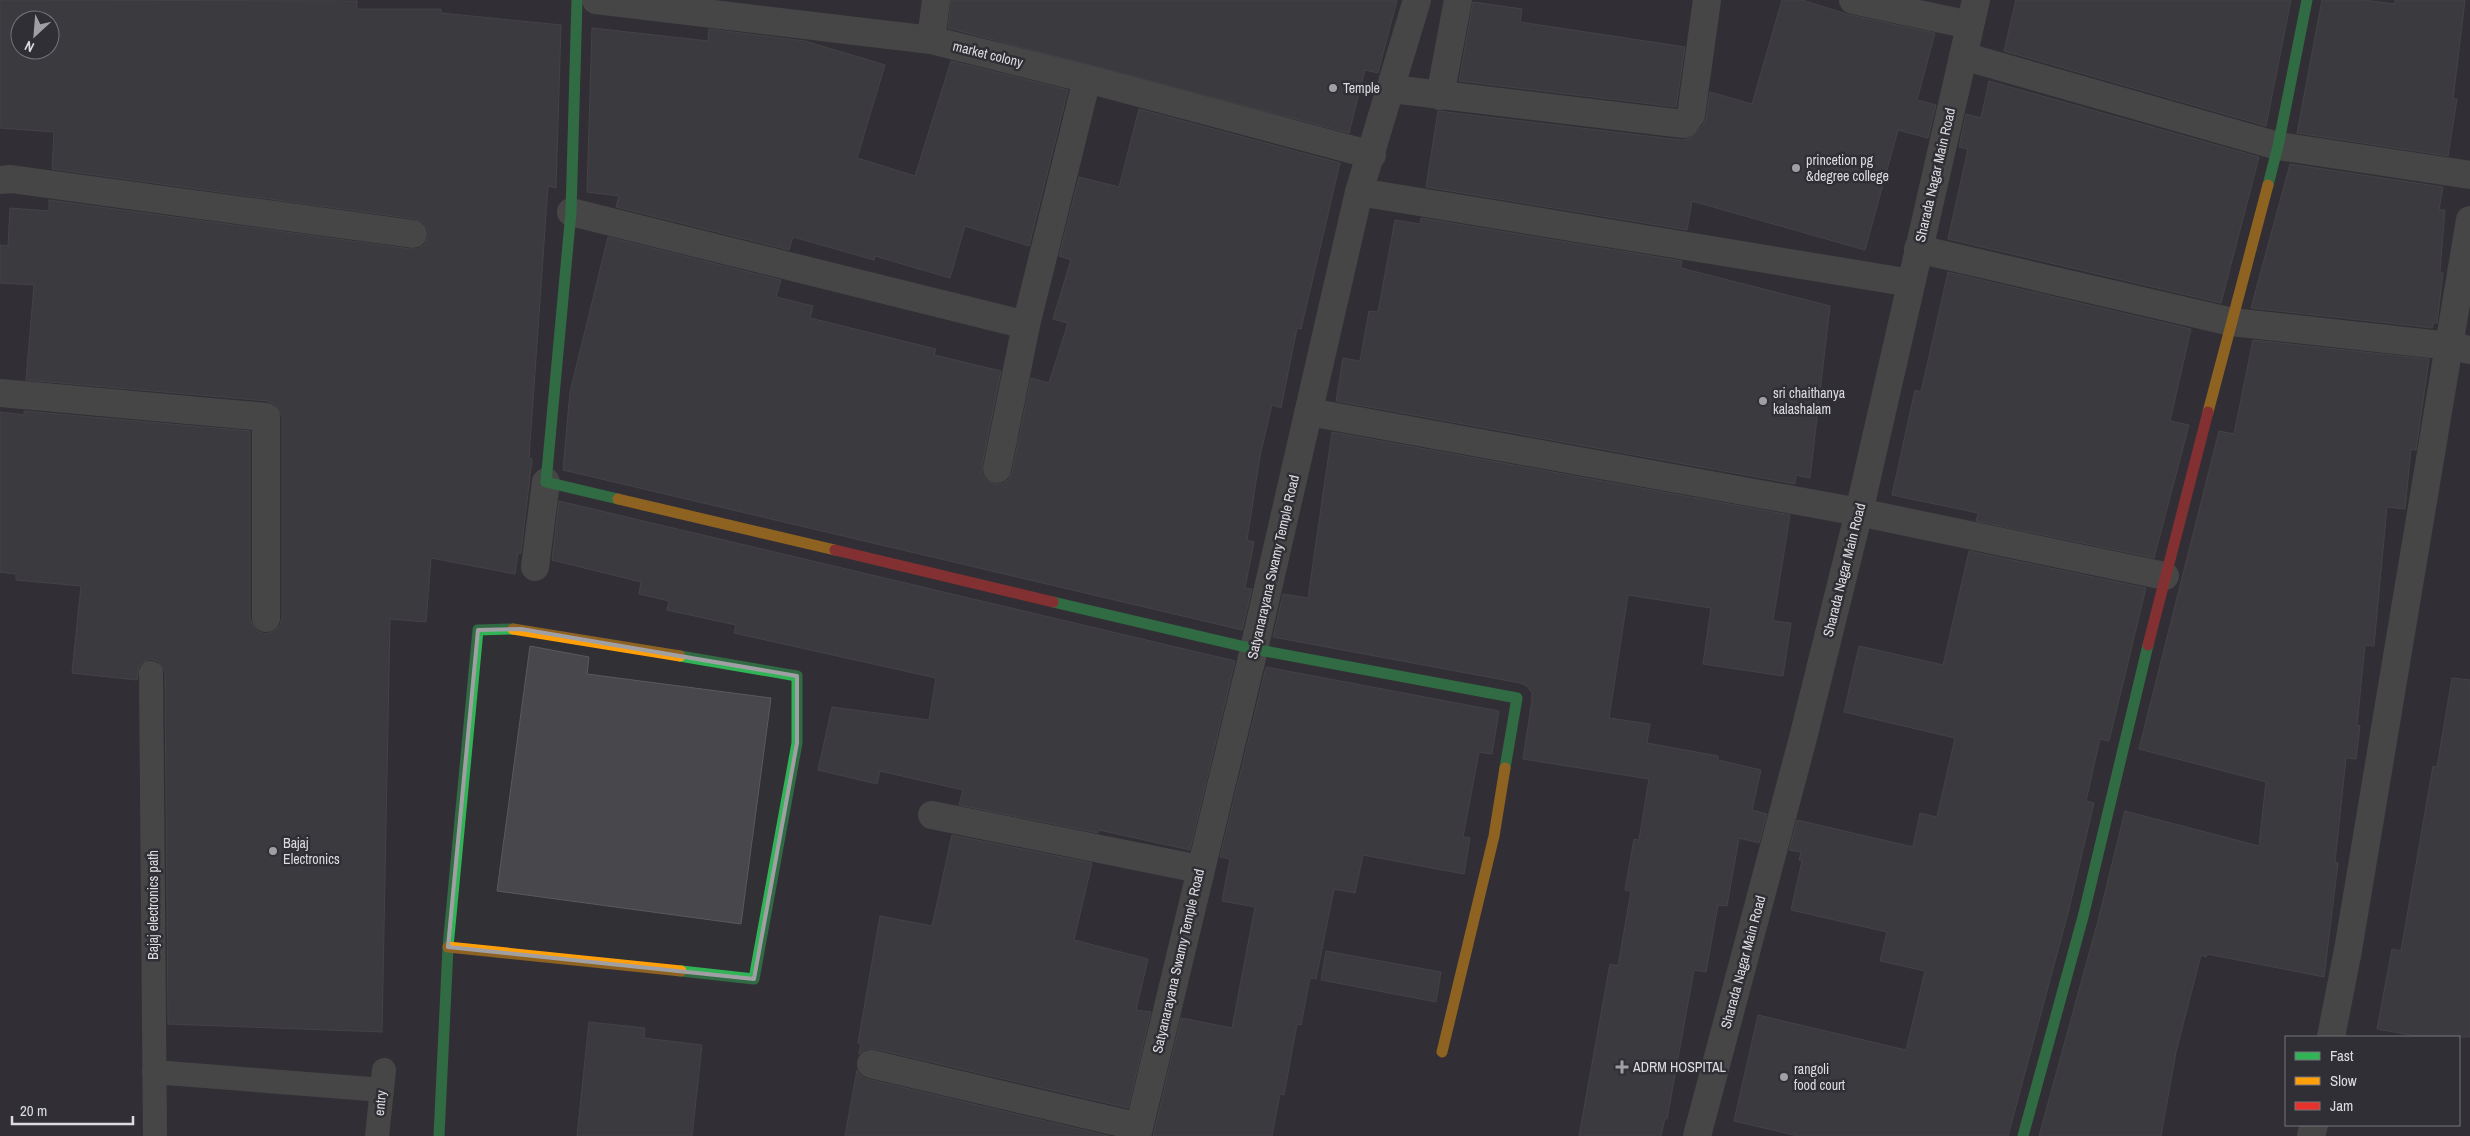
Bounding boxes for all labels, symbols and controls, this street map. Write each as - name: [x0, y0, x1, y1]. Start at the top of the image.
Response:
- north arrow: [10, 10, 60, 60]
- text: N: [22, 37, 37, 57]
- street label: market colony: [951, 37, 1025, 71]
- place label: Temple: [1343, 79, 1380, 97]
- marker: Temple: [1327, 82, 1339, 94]
- street label: Sharada Nagar Main Road: [1911, 106, 1959, 244]
- place label: princetion pg &degree college: [1806, 151, 1889, 185]
- marker: princetion pg &degree college: [1790, 162, 1802, 174]
- place label: sri chaithanya kalashalam: [1773, 384, 1846, 418]
- marker: sri chaithanya kalashalam: [1757, 395, 1769, 407]
- street label: Satyanarayana Swamy Temple Road: [1243, 473, 1303, 661]
- street label: Sharada Nagar Main Road: [1819, 501, 1869, 639]
- place label: Bajaj Electronics: [283, 834, 340, 868]
- marker: Bajaj Electronics: [267, 845, 279, 857]
- street label: Bajaj electronics path: [144, 850, 162, 960]
- street label: Satyanarayana Swamy Temple Road: [1148, 867, 1208, 1055]
- street label: Sharada Nagar Main Road: [1717, 893, 1769, 1031]
- legend: [2285, 1036, 2460, 1126]
- text: Fast: [2330, 1045, 2354, 1066]
- place label: ADRM HOSPITAL: [1632, 1058, 1727, 1076]
- marker: ADRM HOSPITAL: [1615, 1060, 1629, 1074]
- place label: rangoli food court: [1794, 1060, 1845, 1094]
- text: Slow: [2330, 1070, 2357, 1091]
- marker: rangoli food court: [1778, 1071, 1790, 1083]
- street label: entry: [370, 1089, 390, 1117]
- scale bar: [12, 1094, 134, 1126]
- text: Jam: [2330, 1095, 2353, 1116]
- text: 20 m: [20, 1100, 47, 1121]

